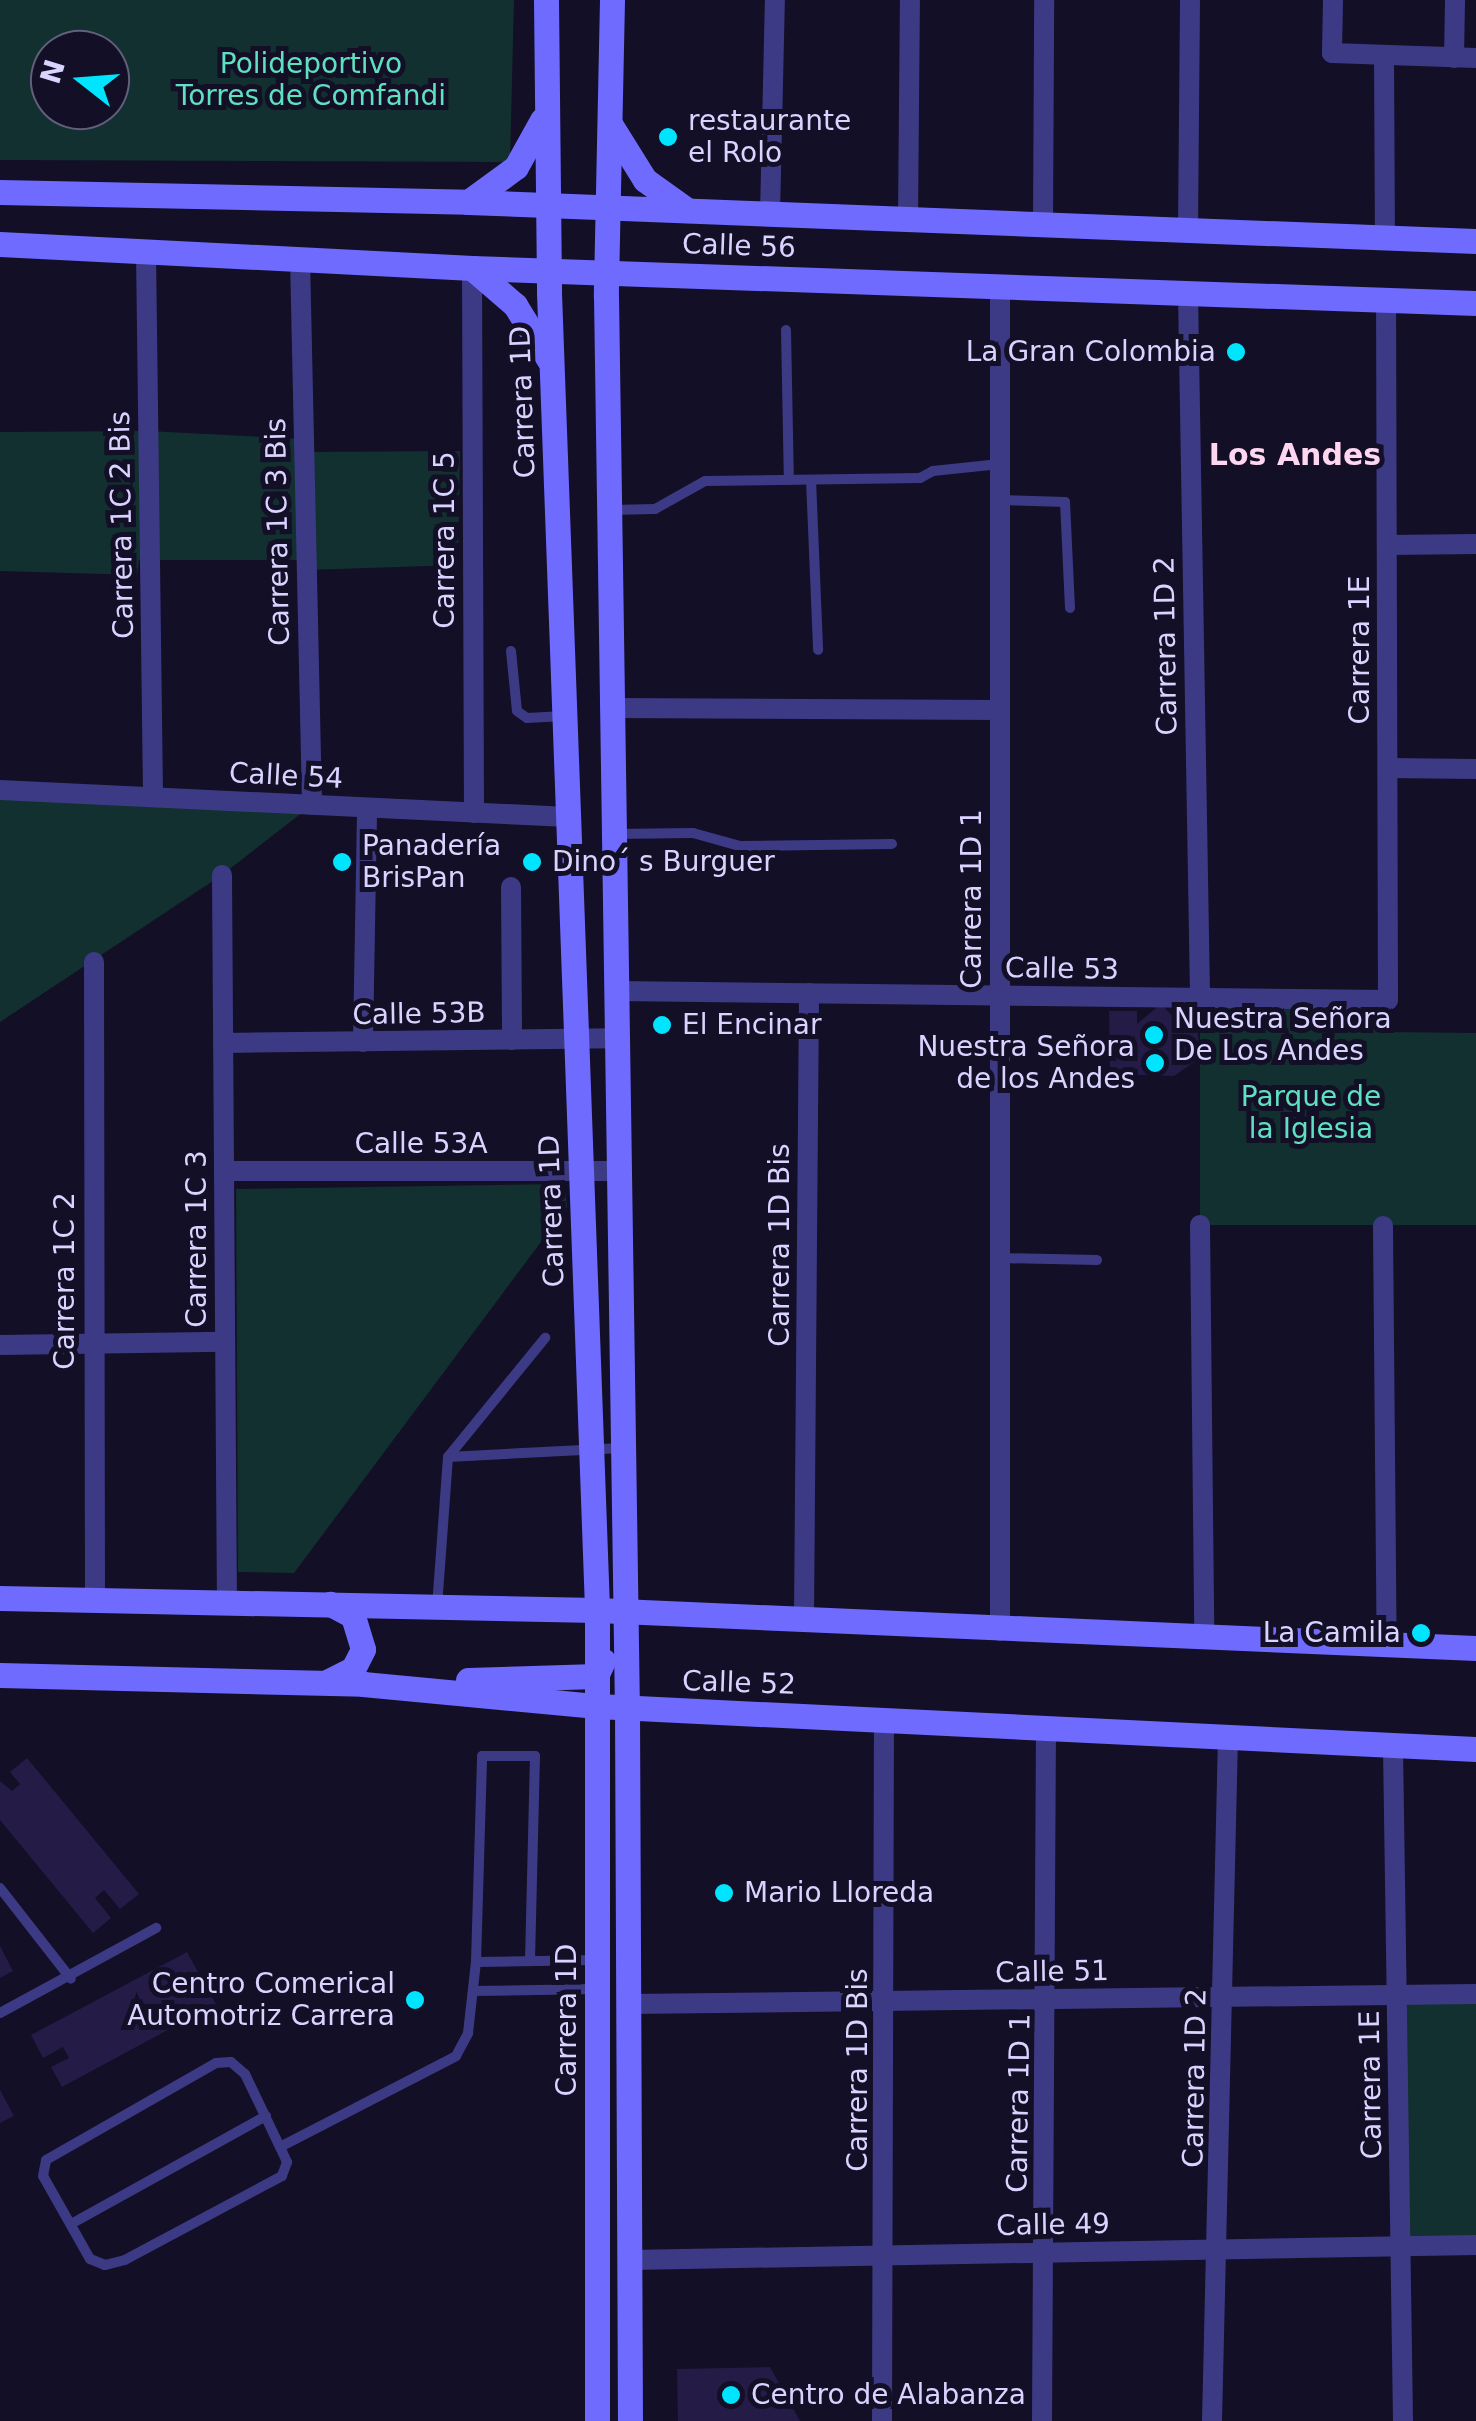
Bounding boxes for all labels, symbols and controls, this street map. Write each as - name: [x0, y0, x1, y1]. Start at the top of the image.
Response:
- north arrow: [30, 30, 130, 130]
- park label: Polideportivo Torres de Comfandi: [176, 47, 446, 113]
- text: N: [34, 56, 72, 88]
- place label: restaurante el Rolo: [688, 104, 851, 170]
- marker: restaurante el Rolo: [657, 126, 679, 148]
- street label: Calle 56: [681, 227, 797, 265]
- street label: Carrera 1D: [504, 325, 542, 479]
- place label: La Gran Colombia: [966, 335, 1216, 369]
- marker: La Gran Colombia: [1225, 341, 1247, 363]
- street label: Carrera 1C 2 Bis: [103, 411, 141, 639]
- street label: Carrera 1C 3 Bis: [259, 418, 297, 646]
- district label: Los Andes: [1209, 437, 1381, 473]
- street label: Carrera 1C 5: [428, 451, 462, 629]
- street label: Carrera 1D 2: [1148, 556, 1184, 736]
- street label: Carrera 1E: [1343, 576, 1377, 724]
- street label: Calle 54: [228, 756, 344, 796]
- street label: Carrera 1D 1: [955, 809, 989, 989]
- place label: Panadería BrisPan: [362, 829, 501, 895]
- place label: Dino´ s Burguer: [552, 845, 775, 879]
- marker: Panadería BrisPan: [331, 851, 353, 873]
- marker: Dino´ s Burguer: [521, 851, 543, 873]
- street label: Calle 53: [1005, 951, 1119, 987]
- street label: Calle 53B: [352, 996, 486, 1032]
- place label: Nuestra Señora De Los Andes: [1174, 1002, 1392, 1068]
- place label: El Encinar: [682, 1008, 821, 1042]
- marker: El Encinar: [651, 1014, 673, 1036]
- marker: Nuestra Señora De Los Andes: [1143, 1024, 1165, 1046]
- place label: Nuestra Señora de los Andes: [917, 1030, 1135, 1096]
- marker: Nuestra Señora de los Andes: [1144, 1052, 1166, 1074]
- park label: Parque de la Iglesia: [1241, 1080, 1381, 1146]
- street label: Calle 53A: [354, 1127, 488, 1161]
- street label: Carrera 1D: [533, 1134, 571, 1288]
- street label: Carrera 1D Bis: [763, 1143, 797, 1347]
- street label: Carrera 1C 3: [180, 1150, 214, 1328]
- street label: Carrera 1C 2: [48, 1192, 82, 1370]
- place label: La Camila: [1263, 1616, 1401, 1650]
- marker: La Camila: [1410, 1622, 1432, 1644]
- street label: Calle 52: [681, 1664, 797, 1702]
- place label: Mario Lloreda: [744, 1876, 934, 1910]
- marker: Mario Lloreda: [713, 1882, 735, 1904]
- street label: Carrera 1D: [550, 1944, 584, 2096]
- street label: Calle 51: [995, 1954, 1109, 1990]
- place label: Centro Comerical Automotriz Carrera: [127, 1967, 395, 2033]
- street label: Carrera 1D Bis: [841, 1968, 875, 2172]
- street label: Carrera 1D 2: [1177, 1988, 1213, 2168]
- marker: Centro Comerical Automotriz Carrera: [404, 1989, 426, 2011]
- street label: Carrera 1E: [1353, 2010, 1389, 2160]
- street label: Carrera 1D 1: [1001, 2013, 1037, 2193]
- street label: Calle 49: [996, 2207, 1110, 2243]
- place label: Centro de Alabanza: [751, 2378, 1026, 2412]
- marker: Centro de Alabanza: [720, 2384, 742, 2406]

